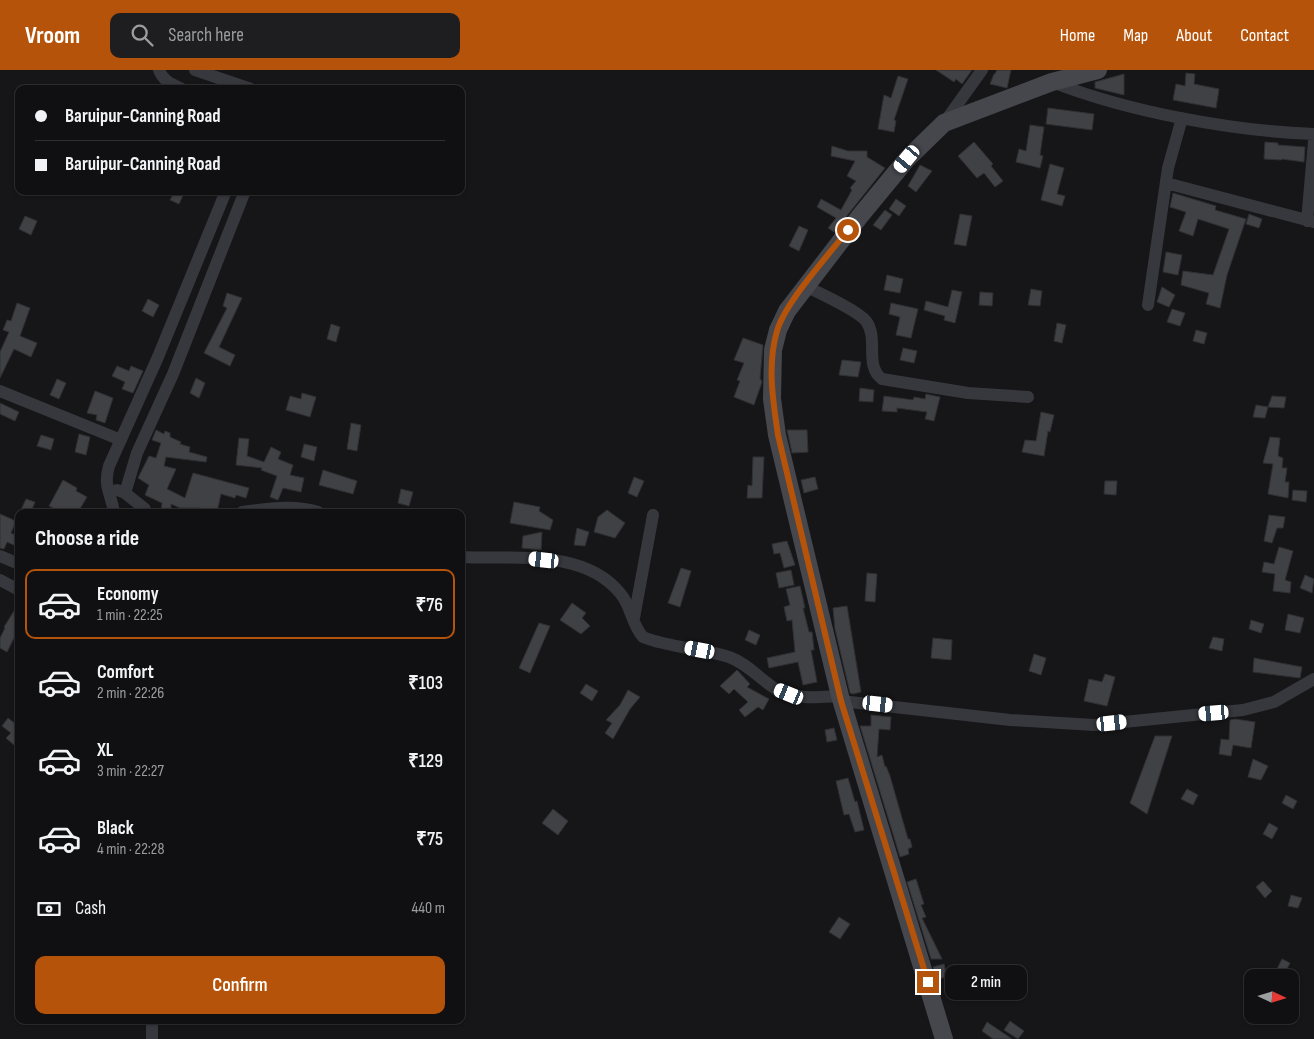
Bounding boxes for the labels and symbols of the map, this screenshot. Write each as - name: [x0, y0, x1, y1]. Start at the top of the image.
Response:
- car: [891, 143, 922, 175]
- route start: [837, 219, 859, 241]
- car: [528, 551, 559, 569]
- car: [683, 640, 716, 660]
- car: [772, 681, 805, 707]
- car: [862, 695, 893, 713]
- car: [1198, 704, 1229, 722]
- car: [1096, 714, 1127, 732]
- callout: 2 min: [946, 964, 1028, 1000]
- north arrow: [1244, 969, 1299, 1024]
- route end: [917, 971, 939, 993]

